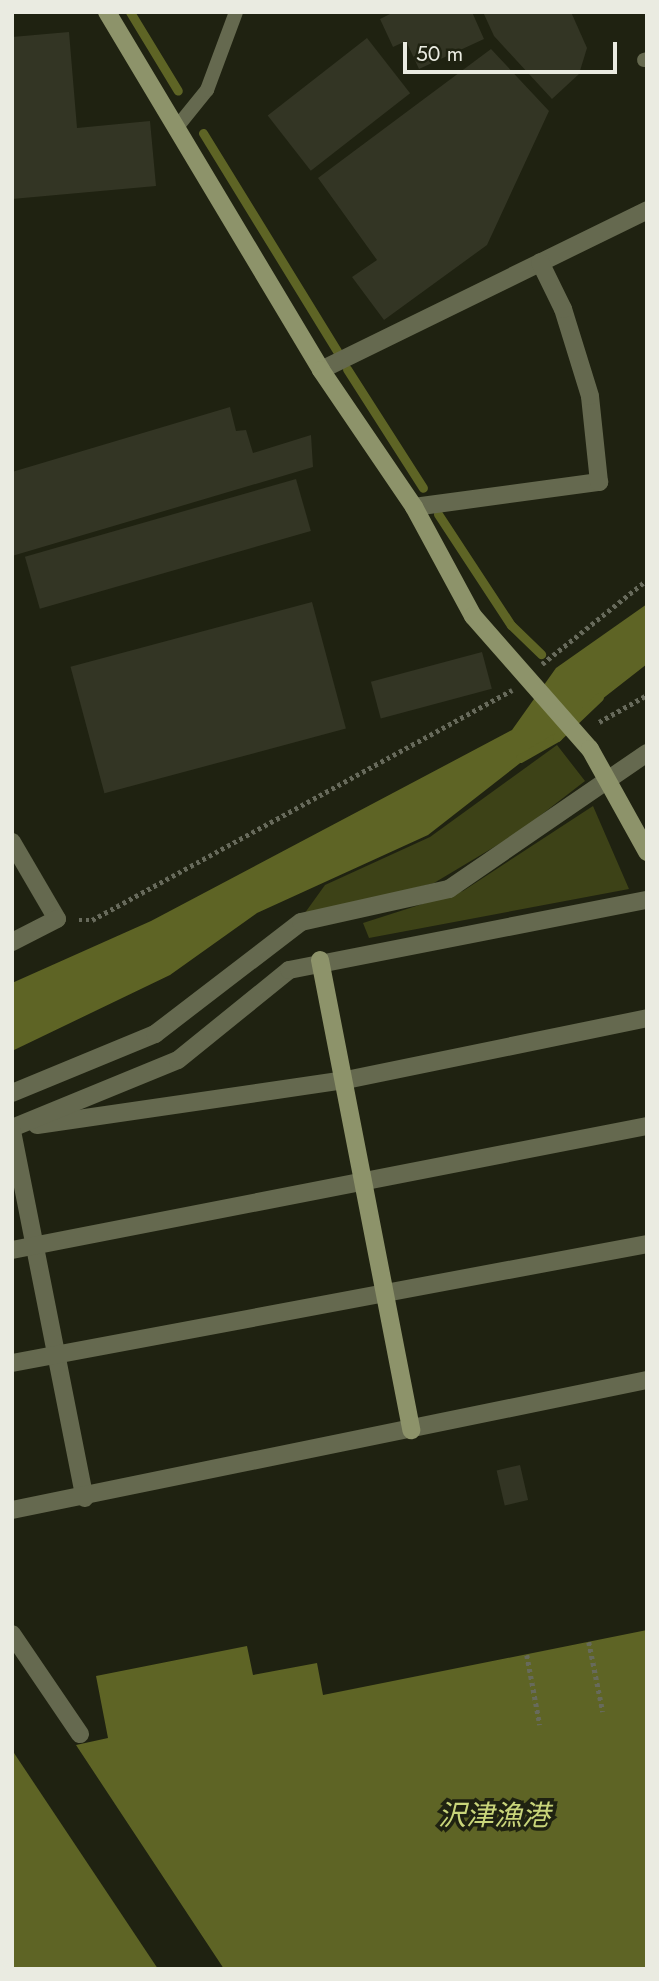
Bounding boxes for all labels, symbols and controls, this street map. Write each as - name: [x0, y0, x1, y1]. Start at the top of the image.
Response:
- scale bar: [407, 28, 620, 72]
- text: 50 m: [416, 39, 463, 69]
- water label: 沢津漁港: [438, 1799, 550, 1833]

